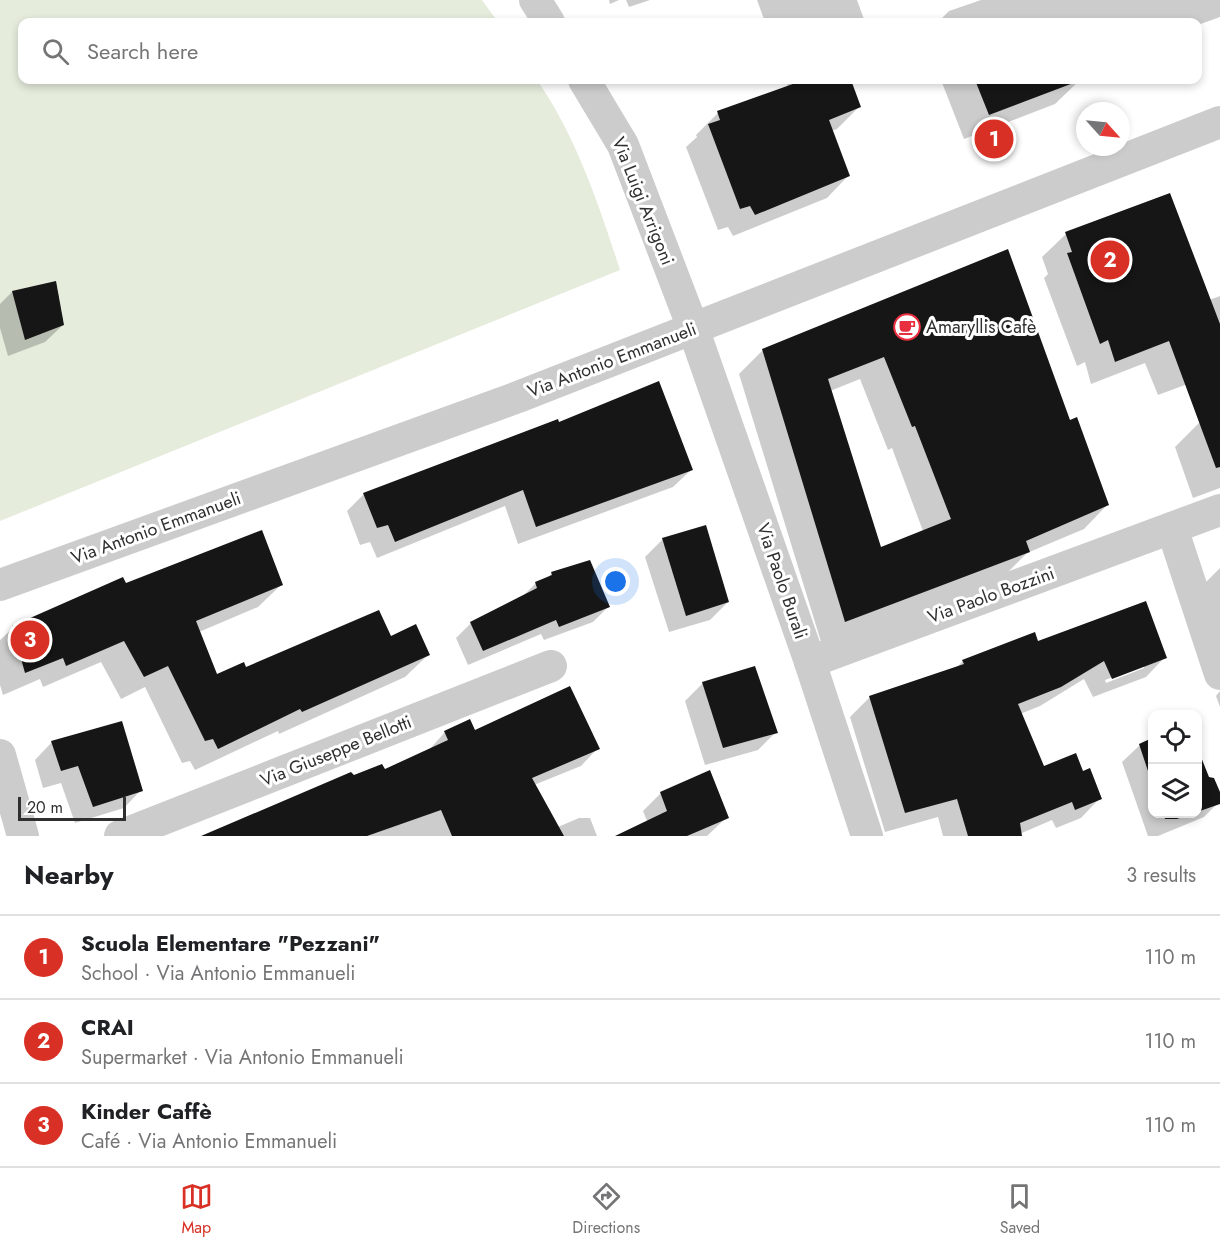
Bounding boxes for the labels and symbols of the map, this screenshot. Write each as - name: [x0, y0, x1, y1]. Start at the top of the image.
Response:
- north arrow: [1076, 102, 1130, 156]
- pin: 1: [974, 116, 1014, 162]
- street label: Via Luigi Arrigoni: [605, 133, 681, 269]
- pin: 2: [1090, 238, 1130, 282]
- cafe icon: Amaryllis Cafè: [892, 312, 922, 342]
- place label: Amaryllis Cafè: [926, 314, 1036, 340]
- street label: Via Antonio Emmanueli: [524, 316, 700, 404]
- street label: Via Antonio Emmanueli: [67, 485, 245, 571]
- street label: Via Paolo Burali: [750, 520, 814, 642]
- street label: Via Paolo Bozzini: [924, 560, 1058, 630]
- your location: [601, 567, 630, 596]
- pin: 3: [10, 618, 50, 662]
- street label: Via Giuseppe Bellotti: [256, 709, 416, 793]
- scale bar: [18, 794, 126, 822]

